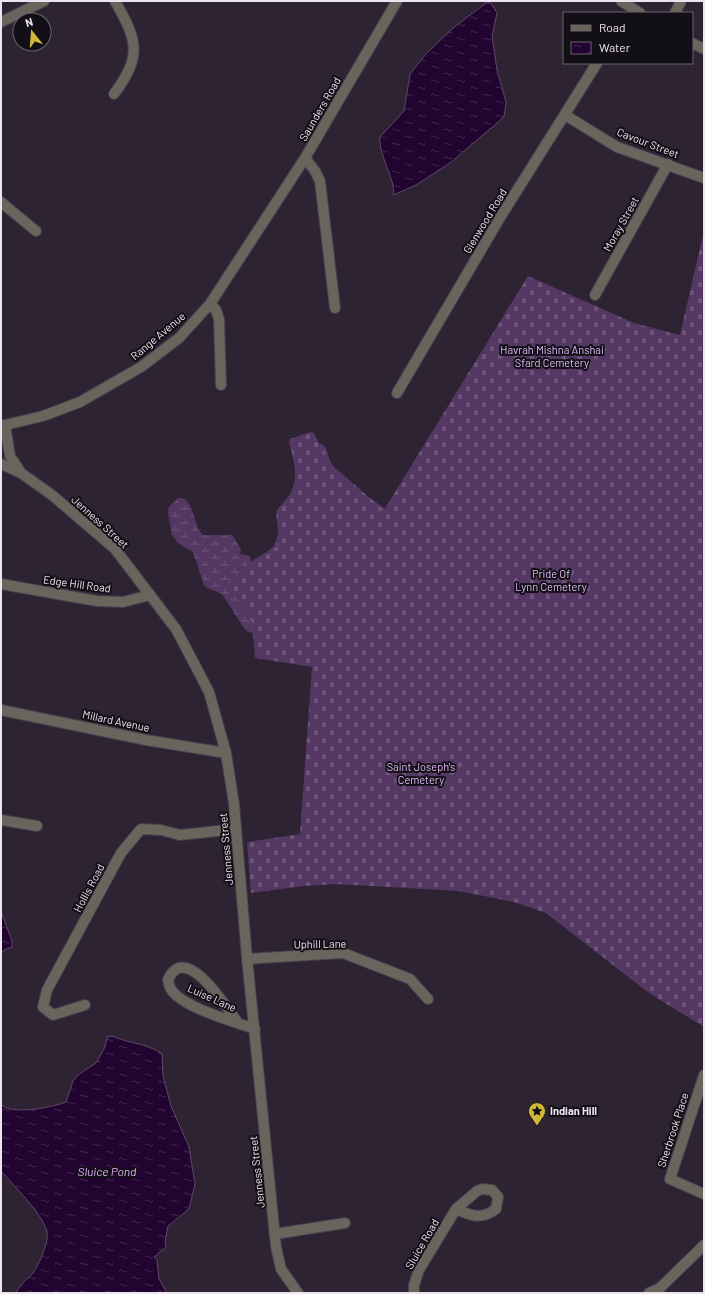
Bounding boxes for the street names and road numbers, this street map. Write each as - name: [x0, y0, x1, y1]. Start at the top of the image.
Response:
- street label: Saunders Road: [296, 75, 343, 143]
- street label: Cavour Street: [615, 125, 681, 160]
- street label: Glenwood Road: [460, 186, 509, 255]
- street label: Moray Street: [600, 194, 641, 253]
- street label: Range Avenue: [128, 309, 188, 362]
- street label: Jenness Street: [69, 493, 132, 551]
- street label: Edge Hill Road: [42, 572, 112, 595]
- street label: Millard Avenue: [81, 707, 151, 734]
- street label: Jenness Street: [216, 812, 235, 886]
- street label: Hollis Road: [70, 861, 107, 914]
- street label: Uphill Lane: [293, 937, 347, 950]
- street label: Luise Lane: [186, 981, 239, 1014]
- street label: Sherbrook Place: [654, 1091, 691, 1169]
- street label: Jenness Street: [246, 1135, 267, 1209]
- street label: Sluice Road: [402, 1216, 441, 1271]

